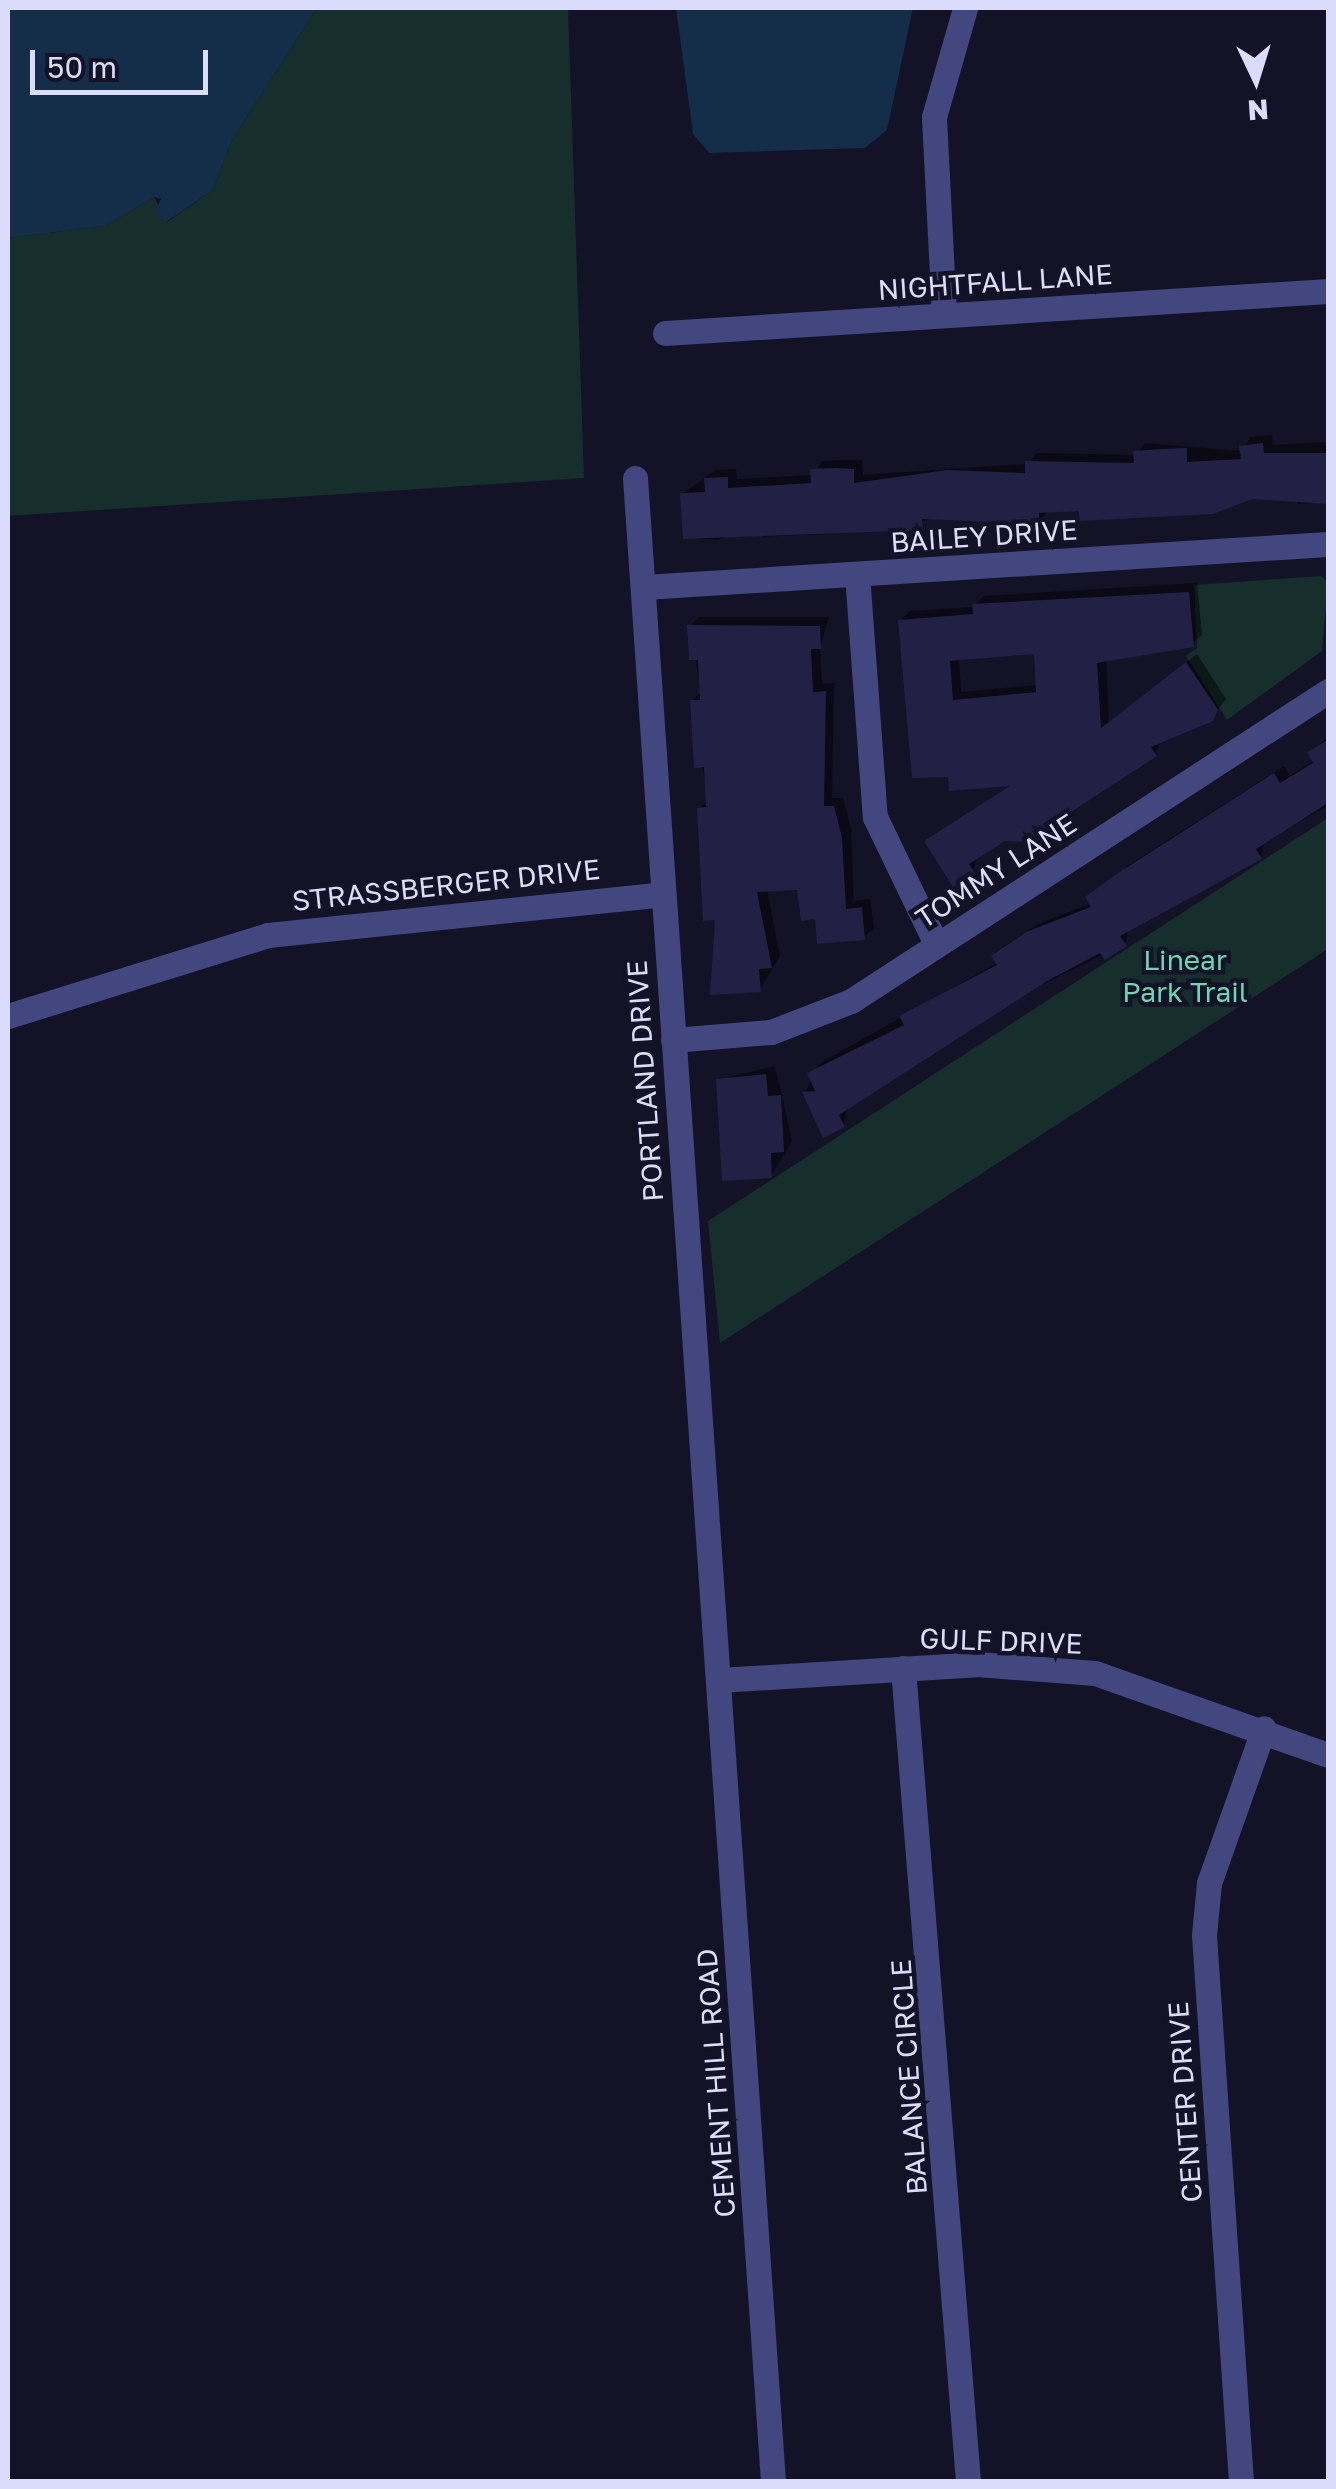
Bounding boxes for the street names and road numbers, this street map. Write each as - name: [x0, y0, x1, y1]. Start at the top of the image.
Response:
- street label: NIGHTFALL LANE: [877, 257, 1113, 307]
- street label: BAILEY DRIVE: [889, 513, 1079, 559]
- street label: TOMMY LANE: [909, 807, 1083, 935]
- street label: STRASSBERGER DRIVE: [290, 852, 602, 918]
- street label: PORTLAND DRIVE: [620, 959, 670, 1203]
- street label: GULF DRIVE: [919, 1621, 1083, 1661]
- street label: CEMENT HILL ROAD: [690, 1947, 742, 2219]
- street label: BALANCE CIRCLE: [884, 1958, 934, 2196]
- street label: CENTER DRIVE: [1161, 2000, 1209, 2204]

